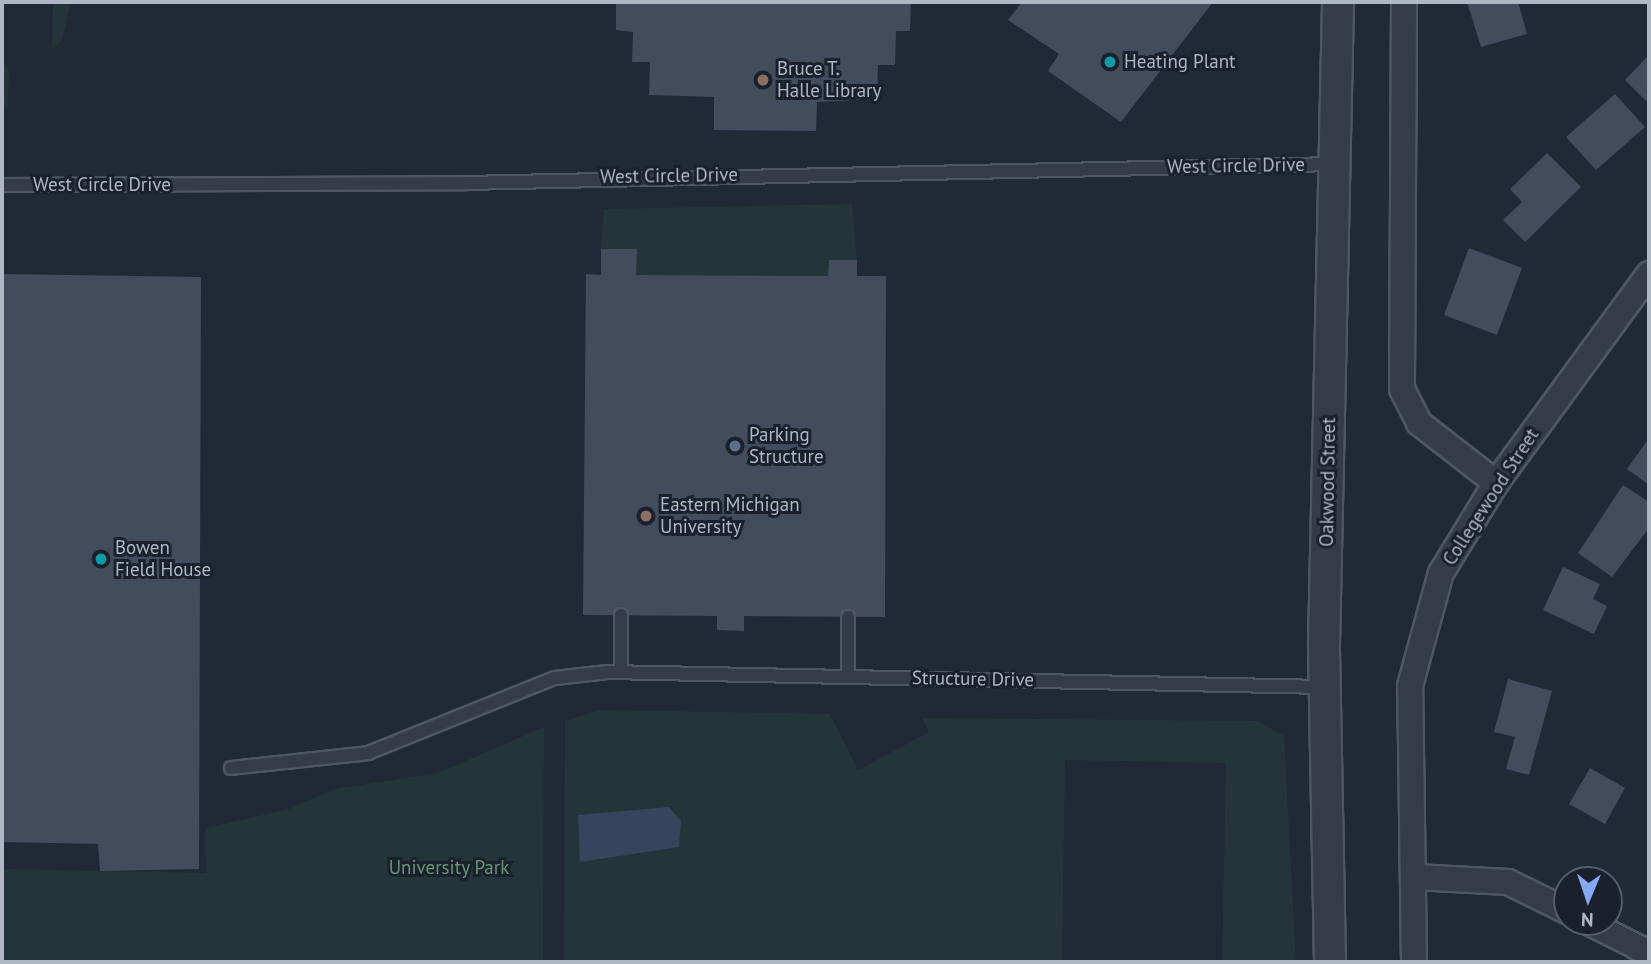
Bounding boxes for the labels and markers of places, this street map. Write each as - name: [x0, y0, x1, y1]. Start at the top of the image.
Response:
- place label: Heating Plant: [1124, 51, 1235, 73]
- marker: Heating Plant: [1102, 54, 1118, 70]
- place label: Bruce T. Halle Library: [777, 58, 881, 102]
- marker: Bruce T. Halle Library: [755, 72, 771, 88]
- place label: Parking Structure: [749, 424, 824, 468]
- marker: Parking Structure: [727, 438, 743, 454]
- place label: Eastern Michigan University: [660, 494, 800, 538]
- marker: Eastern Michigan University: [638, 508, 654, 524]
- place label: Bowen Field House: [115, 537, 211, 581]
- marker: Bowen Field House: [93, 551, 109, 567]

